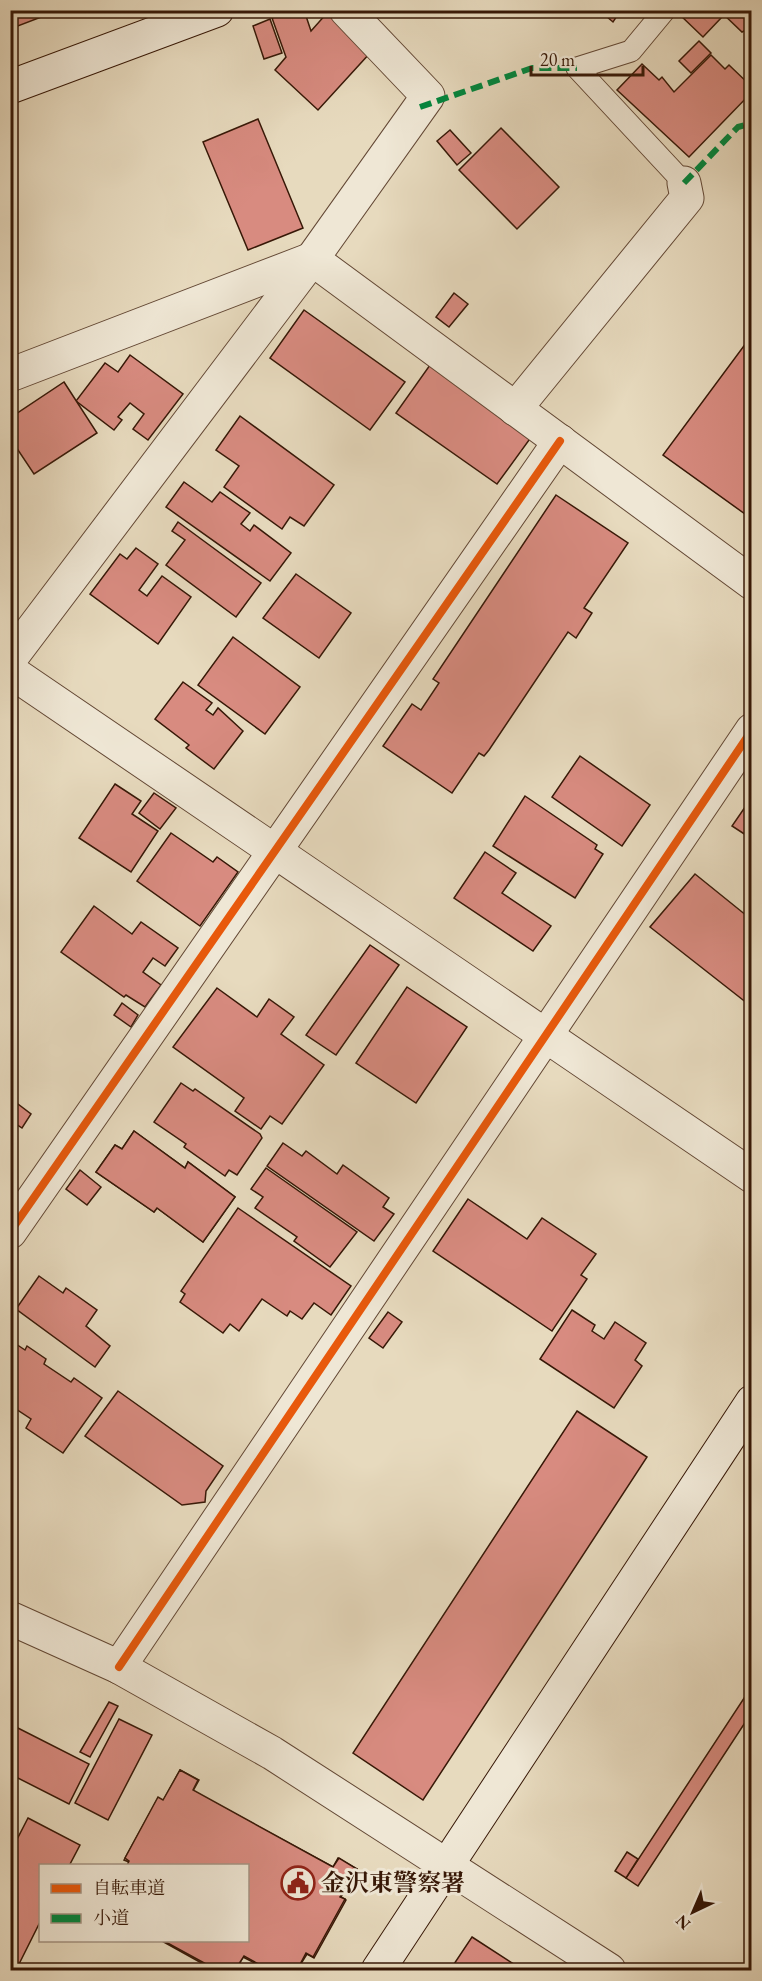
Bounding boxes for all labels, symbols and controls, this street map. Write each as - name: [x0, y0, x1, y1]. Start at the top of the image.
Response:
- scale bar: [531, 39, 644, 77]
- text: 20 m: [540, 48, 575, 71]
- legend: [39, 1864, 249, 1942]
- public building icon: 金沢東警察署: [280, 1865, 316, 1901]
- place label: 金沢東警察署: [321, 1867, 465, 1898]
- text: 自転車道: [93, 1876, 165, 1899]
- north arrow: [663, 1882, 723, 1942]
- text: 小道: [93, 1906, 129, 1929]
- text: N: [671, 1910, 695, 1934]

